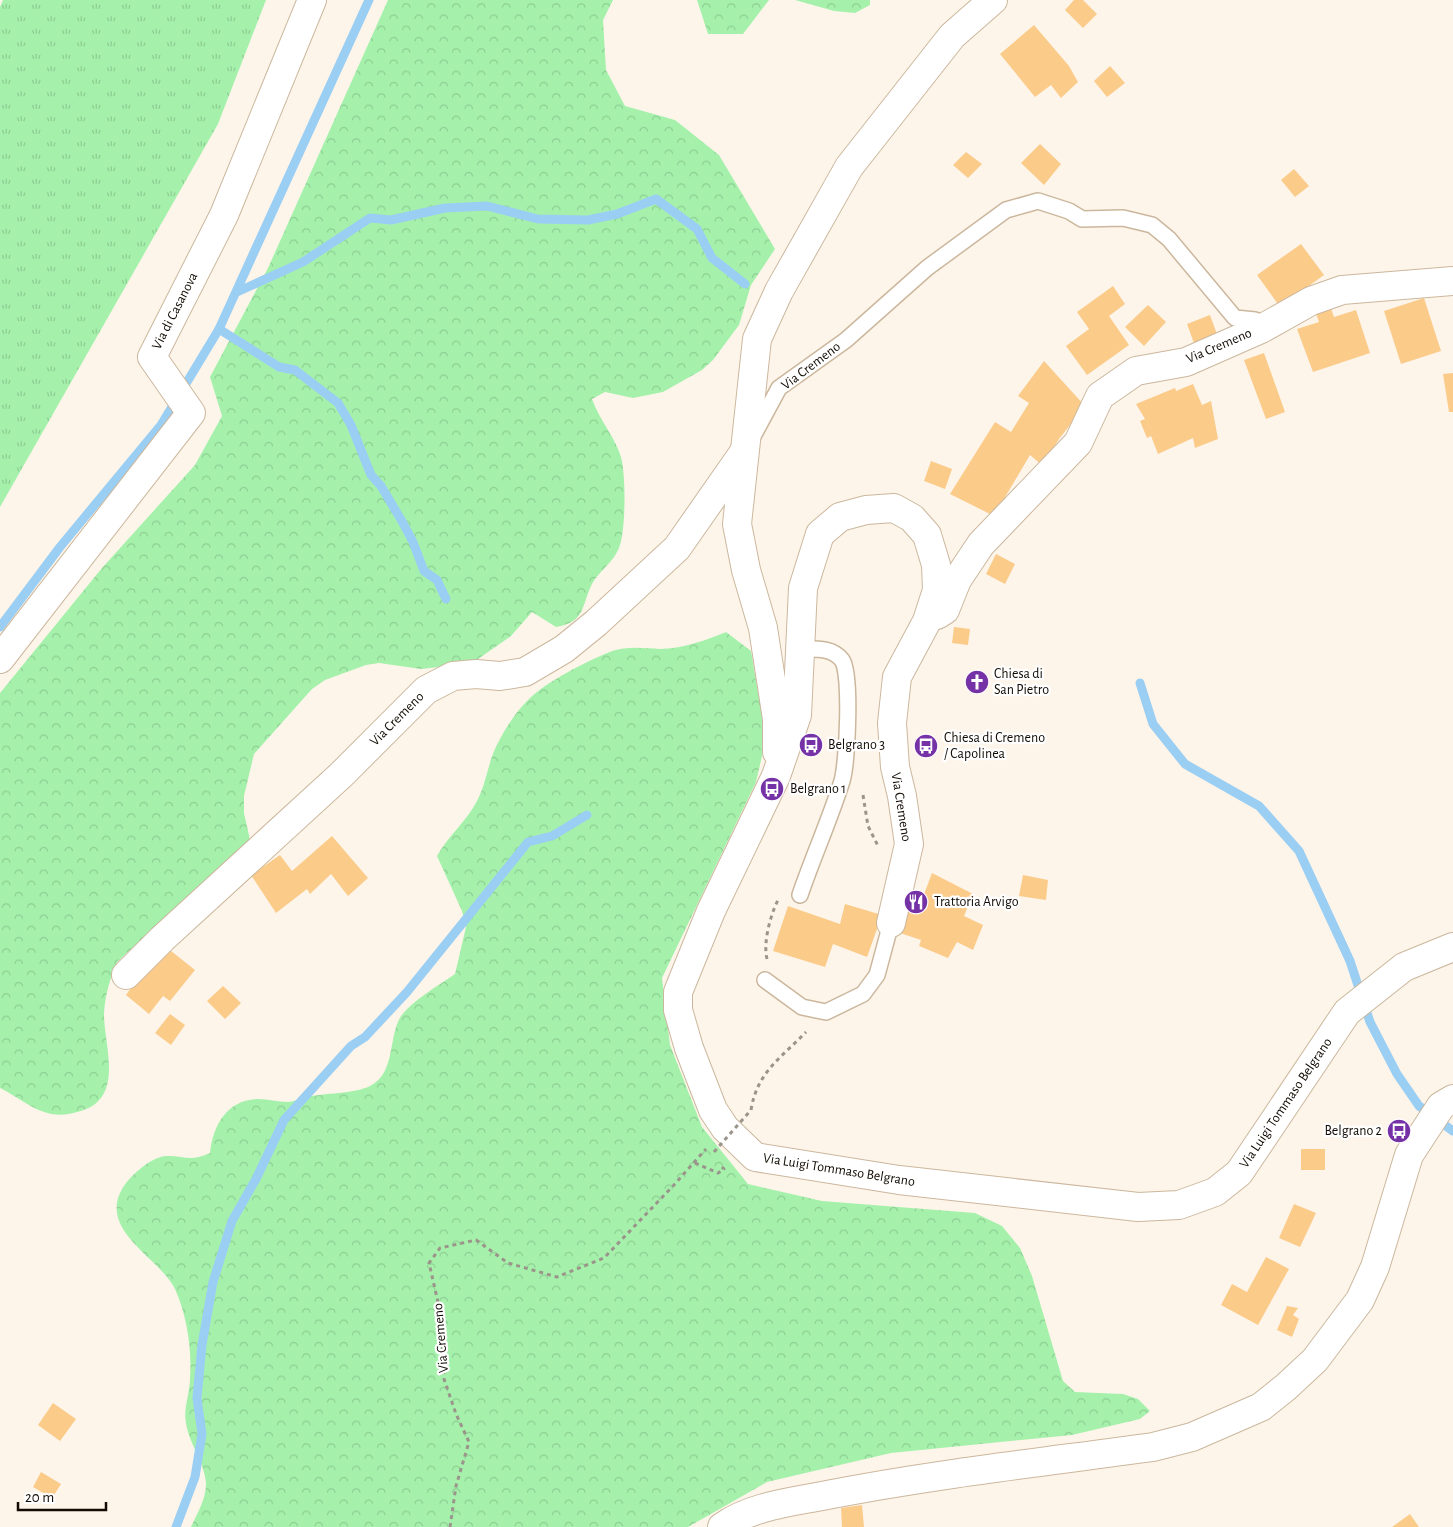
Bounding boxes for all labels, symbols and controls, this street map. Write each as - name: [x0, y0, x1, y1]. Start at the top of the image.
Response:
- street label: Via di Casanova: [150, 270, 201, 352]
- street label: Via Cremeno: [1184, 326, 1254, 366]
- street label: Via Cremeno: [779, 339, 843, 393]
- place label: Chiesa di San Pietro: [994, 667, 1049, 697]
- church icon: Chiesa di San Pietro: [964, 669, 990, 695]
- street label: Via Cremeno: [367, 689, 427, 749]
- place label: Chiesa di Cremeno / Capolinea: [944, 731, 1045, 761]
- bus stop icon: Belgrano 3: [798, 732, 824, 758]
- bus stop icon: Chiesa di Cremeno / Capolinea: [913, 733, 939, 759]
- place label: Belgrano 3: [828, 738, 885, 752]
- street label: Via Cremeno: [889, 771, 913, 843]
- bus stop icon: Belgrano 1: [759, 776, 785, 802]
- place label: Belgrano 1: [790, 782, 846, 796]
- restaurant icon: Trattoria Arvigo: [903, 889, 929, 915]
- place label: Trattoria Arvigo: [934, 895, 1019, 909]
- street label: Via Luigi Tommaso Belgrano: [1237, 1035, 1335, 1171]
- bus stop icon: Belgrano 2: [1386, 1118, 1412, 1144]
- place label: Belgrano 2: [1324, 1124, 1382, 1138]
- street label: Via Luigi Tommaso Belgrano: [762, 1151, 916, 1189]
- street label: Via Cremeno: [431, 1303, 451, 1373]
- scale bar: [18, 1480, 105, 1512]
- text: 20 m: [25, 1490, 54, 1505]

